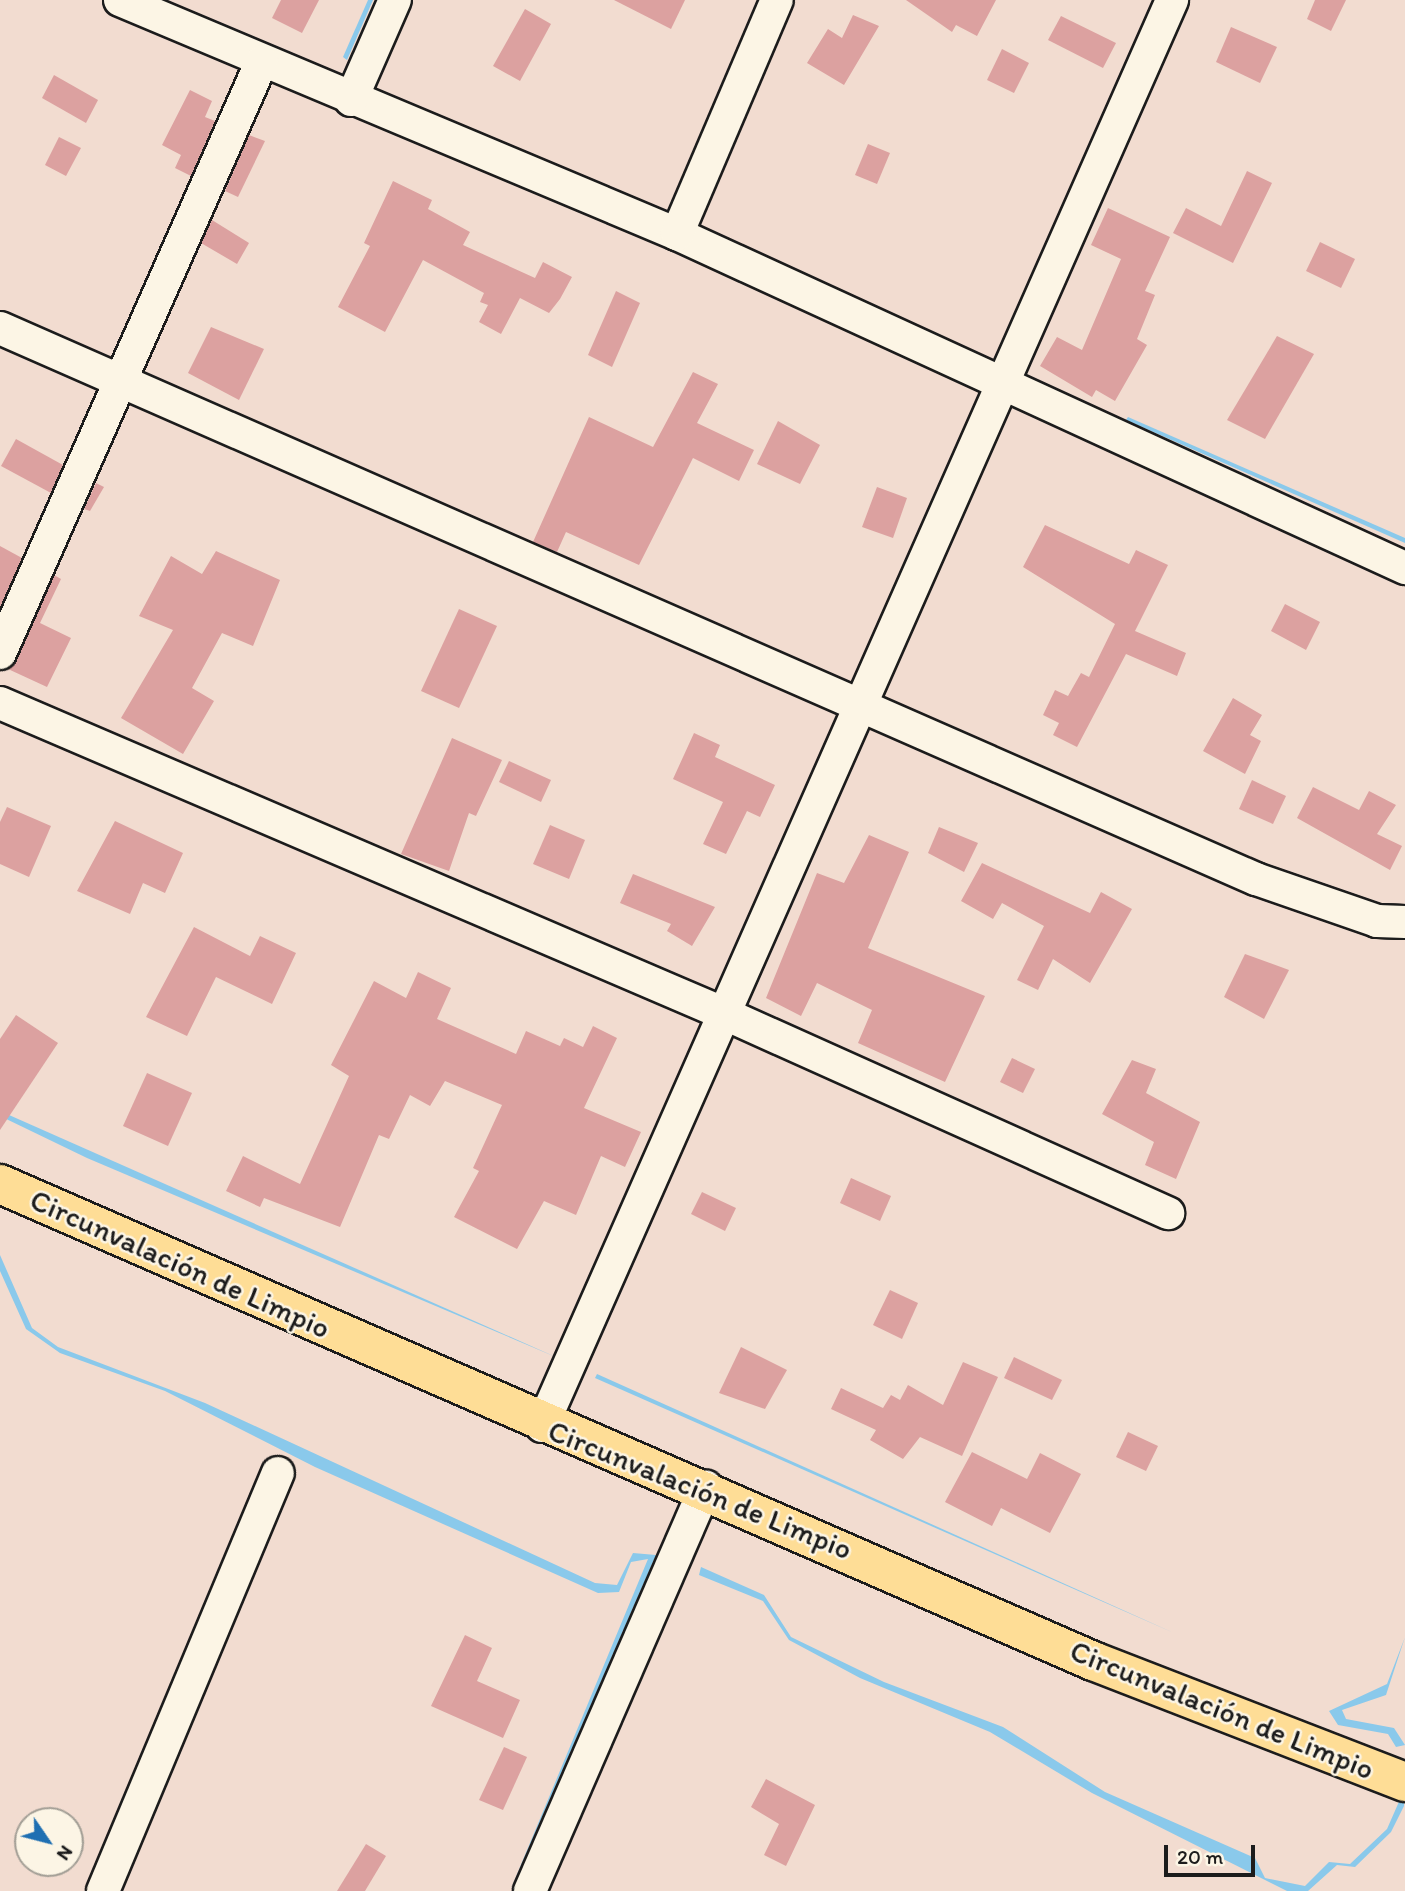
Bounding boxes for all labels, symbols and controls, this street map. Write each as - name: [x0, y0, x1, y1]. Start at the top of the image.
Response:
- street label: Circunvalación de Limpio: [25, 1182, 335, 1346]
- street label: Circunvalación de Limpio: [543, 1413, 857, 1567]
- street label: Circunvalación de Limpio: [1065, 1633, 1379, 1787]
- north arrow: [14, 1807, 84, 1877]
- scale bar: [1167, 1832, 1258, 1876]
- text: N: [52, 1841, 78, 1865]
- text: 20 m: [1177, 1844, 1223, 1869]

